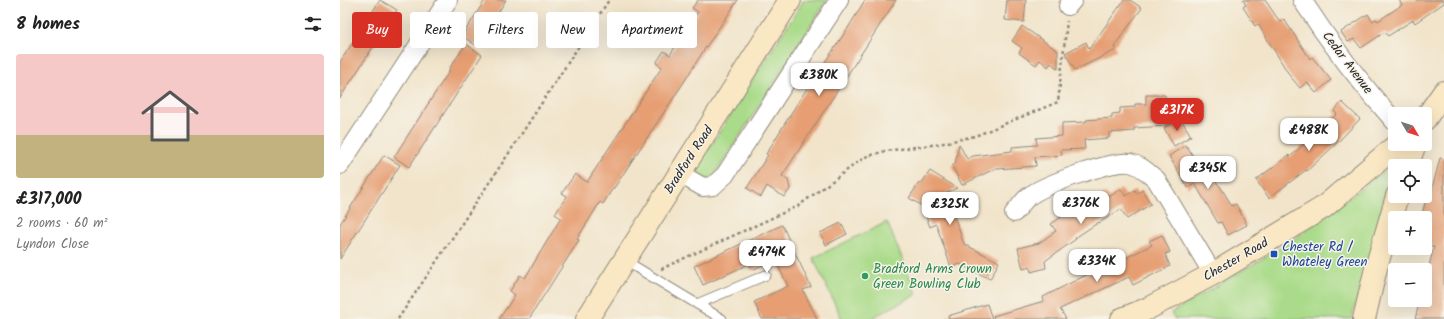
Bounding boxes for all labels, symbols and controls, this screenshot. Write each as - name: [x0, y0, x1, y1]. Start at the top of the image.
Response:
- text: 8 homes: [16, 11, 80, 38]
- chip: Buy: [352, 12, 402, 48]
- chip: Rent: [410, 12, 466, 48]
- chip: Filters: [474, 12, 538, 48]
- chip: New: [546, 12, 599, 48]
- chip: Apartment: [607, 12, 697, 48]
- icon: filters: [302, 13, 324, 35]
- street label: Cedar Avenue: [1316, 27, 1378, 99]
- pin: £380K: [791, 63, 847, 97]
- text: £380K: [800, 65, 838, 86]
- icon: home: [134, 80, 206, 152]
- pin: £317K: [1149, 98, 1205, 132]
- text: £317K: [1160, 100, 1194, 121]
- north arrow: [1388, 107, 1432, 151]
- map controls: [1388, 107, 1432, 307]
- pin: £488K: [1281, 118, 1337, 152]
- text: £488K: [1289, 120, 1329, 141]
- street label: Bradford Road: [659, 121, 719, 198]
- pin: £345K: [1180, 156, 1236, 190]
- text: £345K: [1189, 158, 1227, 179]
- button: locate: [1388, 159, 1432, 203]
- text: £317,000: [16, 186, 82, 213]
- pin: £376K: [1053, 191, 1109, 225]
- pin: £325K: [922, 192, 978, 226]
- text: £376K: [1062, 193, 1100, 214]
- text: £325K: [931, 194, 969, 215]
- button: +: [1388, 211, 1432, 255]
- text: 2 rooms · 60 m²: [16, 213, 108, 234]
- street label: Chester Road: [1199, 233, 1273, 287]
- text: Lyndon Close: [16, 234, 89, 255]
- place label: Chester Rd / Whateley Green: [1282, 237, 1367, 273]
- pin: £474K: [739, 240, 795, 274]
- text: £474K: [748, 242, 786, 263]
- pin: £334K: [1069, 249, 1125, 283]
- marker: Chester Rd / Whateley Green: [1269, 249, 1279, 259]
- text: £334K: [1078, 251, 1116, 272]
- place label: Bradford Arms Crown Green Bowling Club: [873, 259, 992, 295]
- button: −: [1388, 263, 1432, 307]
- marker: Bradford Arms Crown Green Bowling Club: [860, 271, 870, 281]

